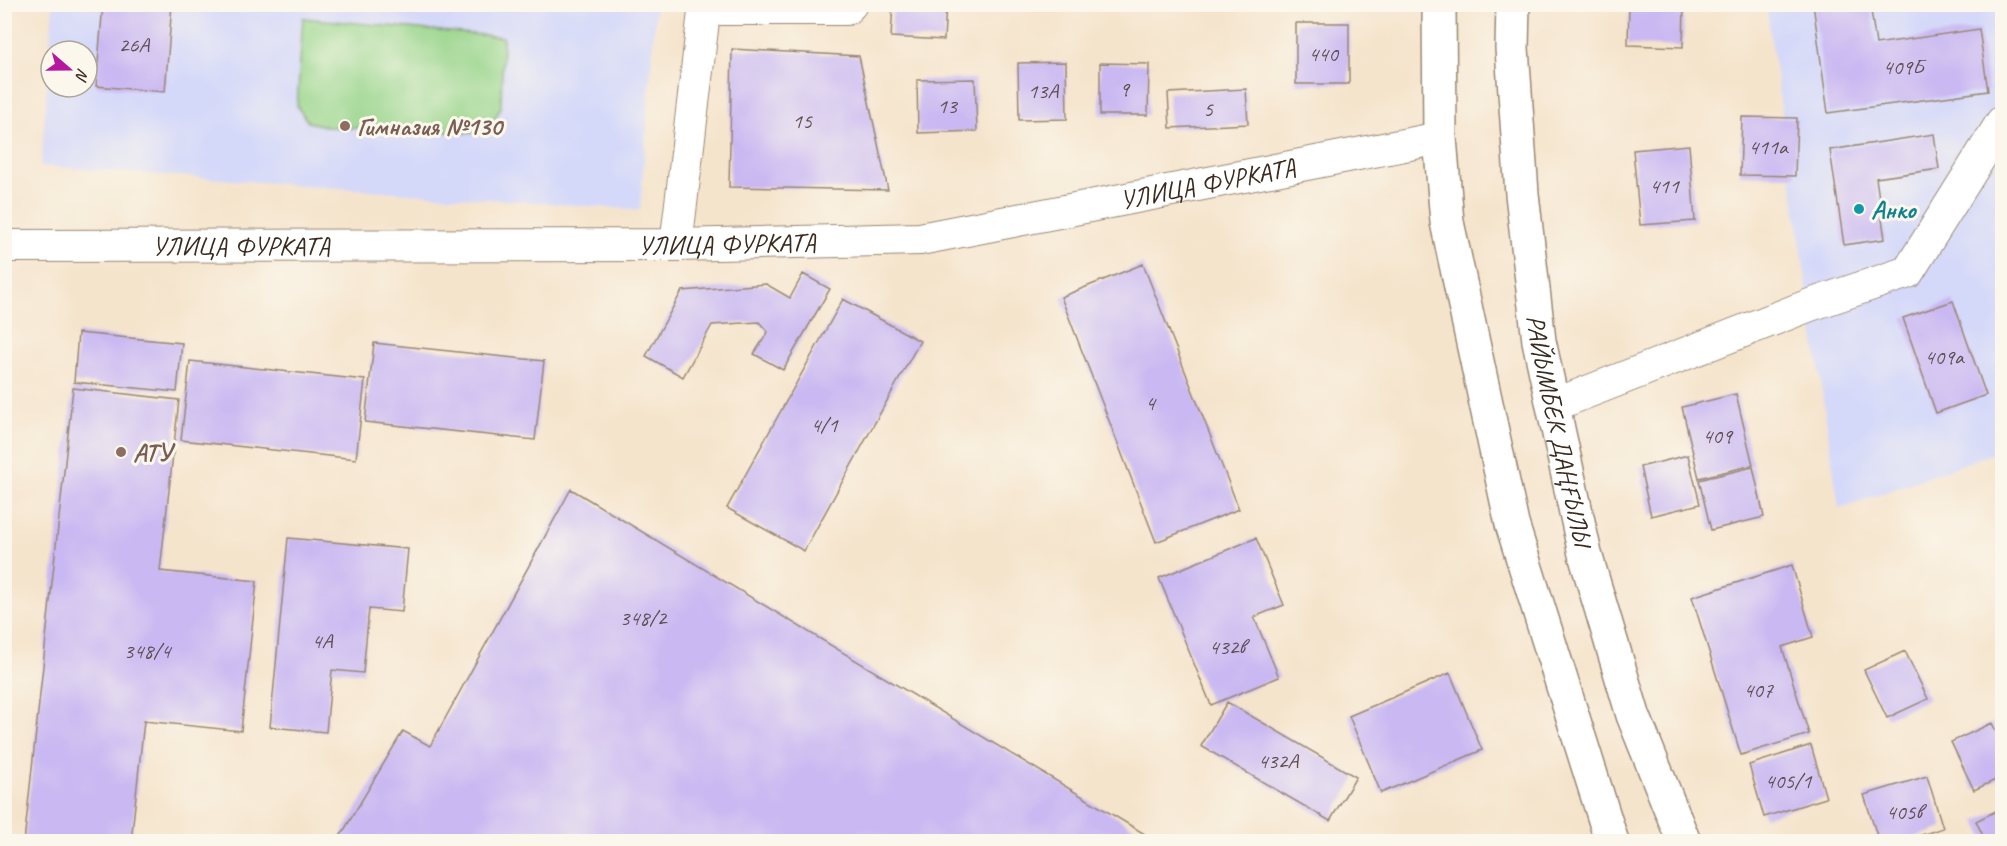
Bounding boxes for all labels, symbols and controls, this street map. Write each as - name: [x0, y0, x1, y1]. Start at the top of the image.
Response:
- house number: 26А: [119, 31, 150, 59]
- north arrow: [39, 39, 99, 99]
- house number: 440: [1308, 40, 1340, 68]
- house number: 409Б: [1883, 53, 1927, 81]
- text: N: [70, 66, 93, 85]
- house number: 9: [1119, 75, 1131, 103]
- house number: 13А: [1028, 77, 1059, 105]
- house number: 13: [937, 92, 959, 120]
- house number: 5: [1203, 95, 1214, 123]
- house number: 15: [792, 107, 813, 135]
- place label: Гимназия №130: [357, 110, 504, 143]
- marker: Гимназия №130: [338, 119, 352, 133]
- house number: 411а: [1748, 133, 1789, 161]
- street label: УЛИЦА ФУРКАТА: [1117, 150, 1299, 216]
- house number: 411: [1649, 172, 1680, 200]
- place label: Анко: [1871, 193, 1917, 226]
- marker: Анко: [1852, 202, 1866, 216]
- street label: УЛИЦА ФУРКАТА: [638, 225, 817, 262]
- street label: УЛИЦА ФУРКАТА: [152, 229, 331, 262]
- street label: РАЙЫМБЕК ДАҢҒЫЛЫ: [1520, 313, 1600, 554]
- house number: 409а: [1924, 343, 1965, 371]
- house number: 4: [1145, 389, 1157, 417]
- house number: 4/1: [810, 411, 839, 439]
- house number: 409: [1702, 422, 1734, 450]
- place label: АТУ: [133, 436, 176, 469]
- marker: АТУ: [114, 445, 128, 459]
- house number: 348/2: [620, 604, 669, 632]
- house number: 4А: [312, 627, 333, 655]
- house number: 432в: [1209, 633, 1251, 661]
- house number: 348/4: [124, 637, 173, 665]
- house number: 407: [1743, 676, 1774, 704]
- house number: 432А: [1258, 747, 1299, 775]
- house number: 405/1: [1765, 767, 1813, 795]
- house number: 405в: [1886, 798, 1928, 826]

